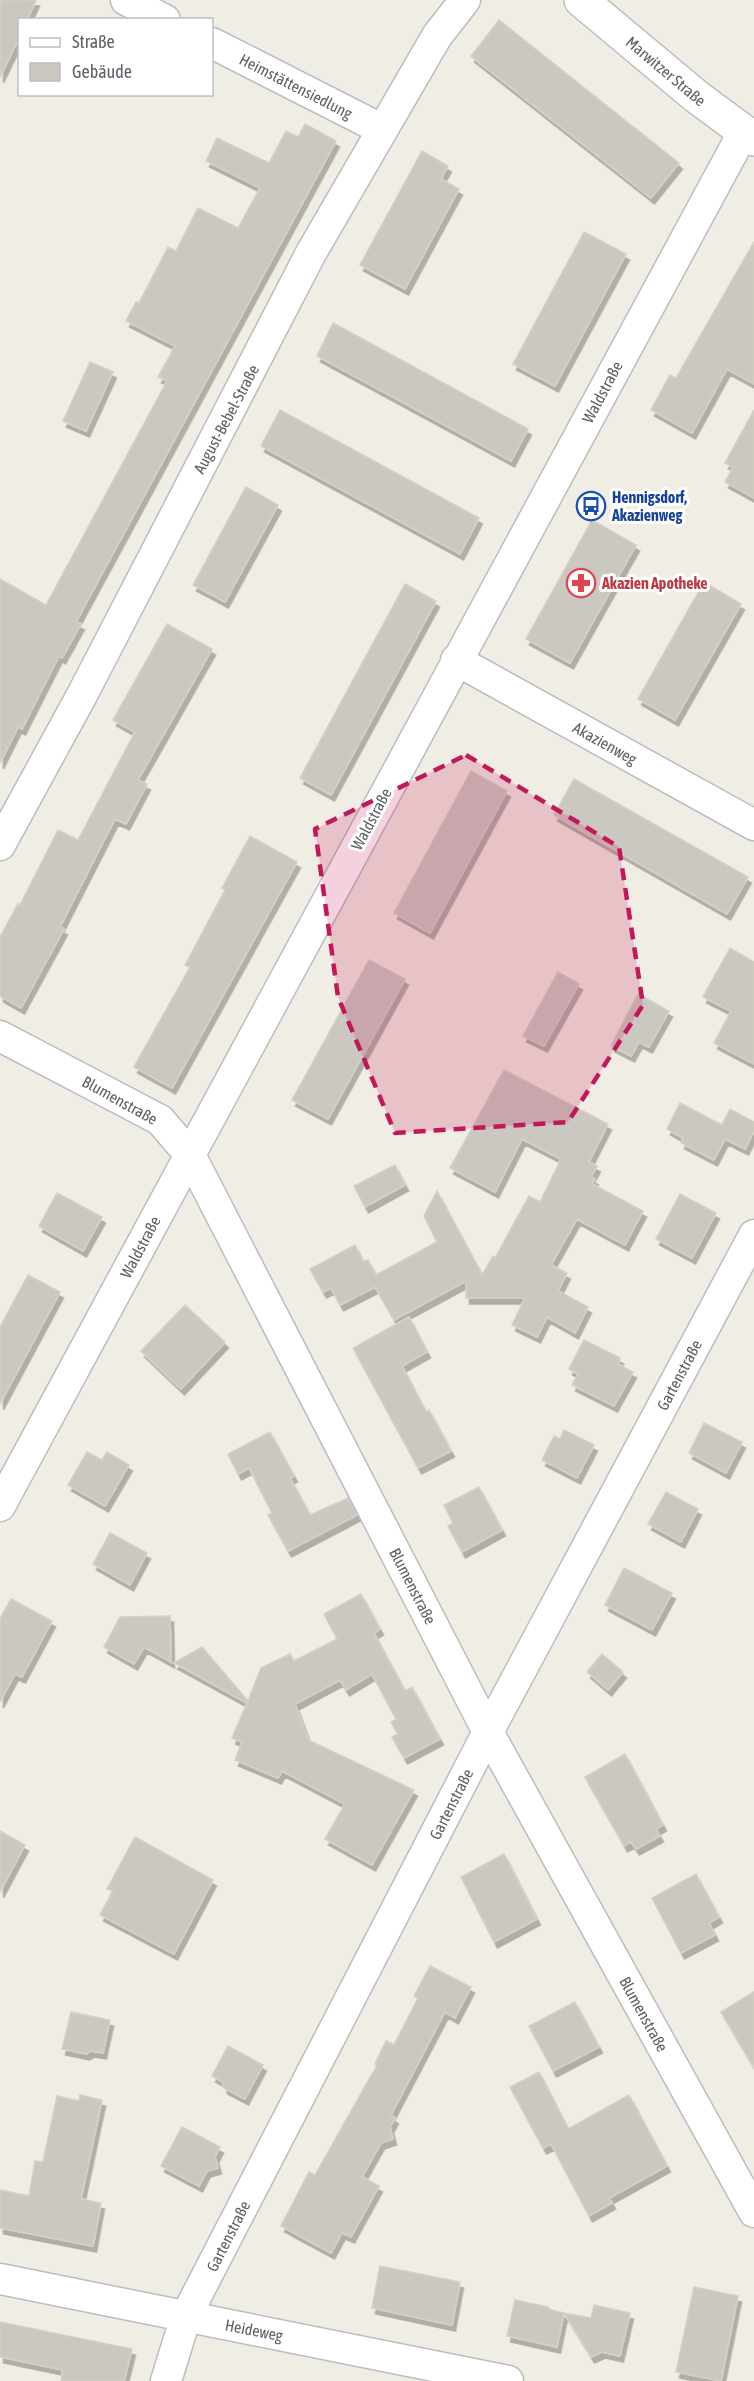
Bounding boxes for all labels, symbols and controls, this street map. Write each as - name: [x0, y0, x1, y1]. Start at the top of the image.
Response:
- legend: [18, 18, 213, 96]
- text: Straße: [72, 31, 115, 52]
- street label: Marwitzer Straße: [623, 32, 709, 110]
- street label: Heimstättensiedlung: [236, 50, 356, 123]
- text: Gebäude: [72, 61, 132, 82]
- street label: Waldstraße: [578, 358, 626, 426]
- street label: August-Bebel-Straße: [190, 362, 263, 477]
- place label: Hennigsdorf, Akazienweg: [611, 488, 687, 524]
- bus stop icon: Hennigsdorf, Akazienweg: [575, 490, 607, 522]
- pharmacy icon: Akazien Apotheke: [565, 567, 597, 599]
- place label: Akazien Apotheke: [601, 574, 708, 592]
- street label: Akazienweg: [569, 718, 640, 769]
- street label: Waldstraße: [347, 785, 395, 853]
- street label: Blumenstraße: [79, 1072, 161, 1128]
- street label: Waldstraße: [116, 1213, 164, 1281]
- street label: Gartenstraße: [653, 1337, 705, 1413]
- street label: Blumenstraße: [386, 1545, 440, 1627]
- street label: Gartenstraße: [426, 1766, 476, 1842]
- street label: Blumenstraße: [616, 1973, 672, 2055]
- street label: Gartenstraße: [203, 2198, 253, 2274]
- street label: Heideweg: [223, 2316, 285, 2345]

